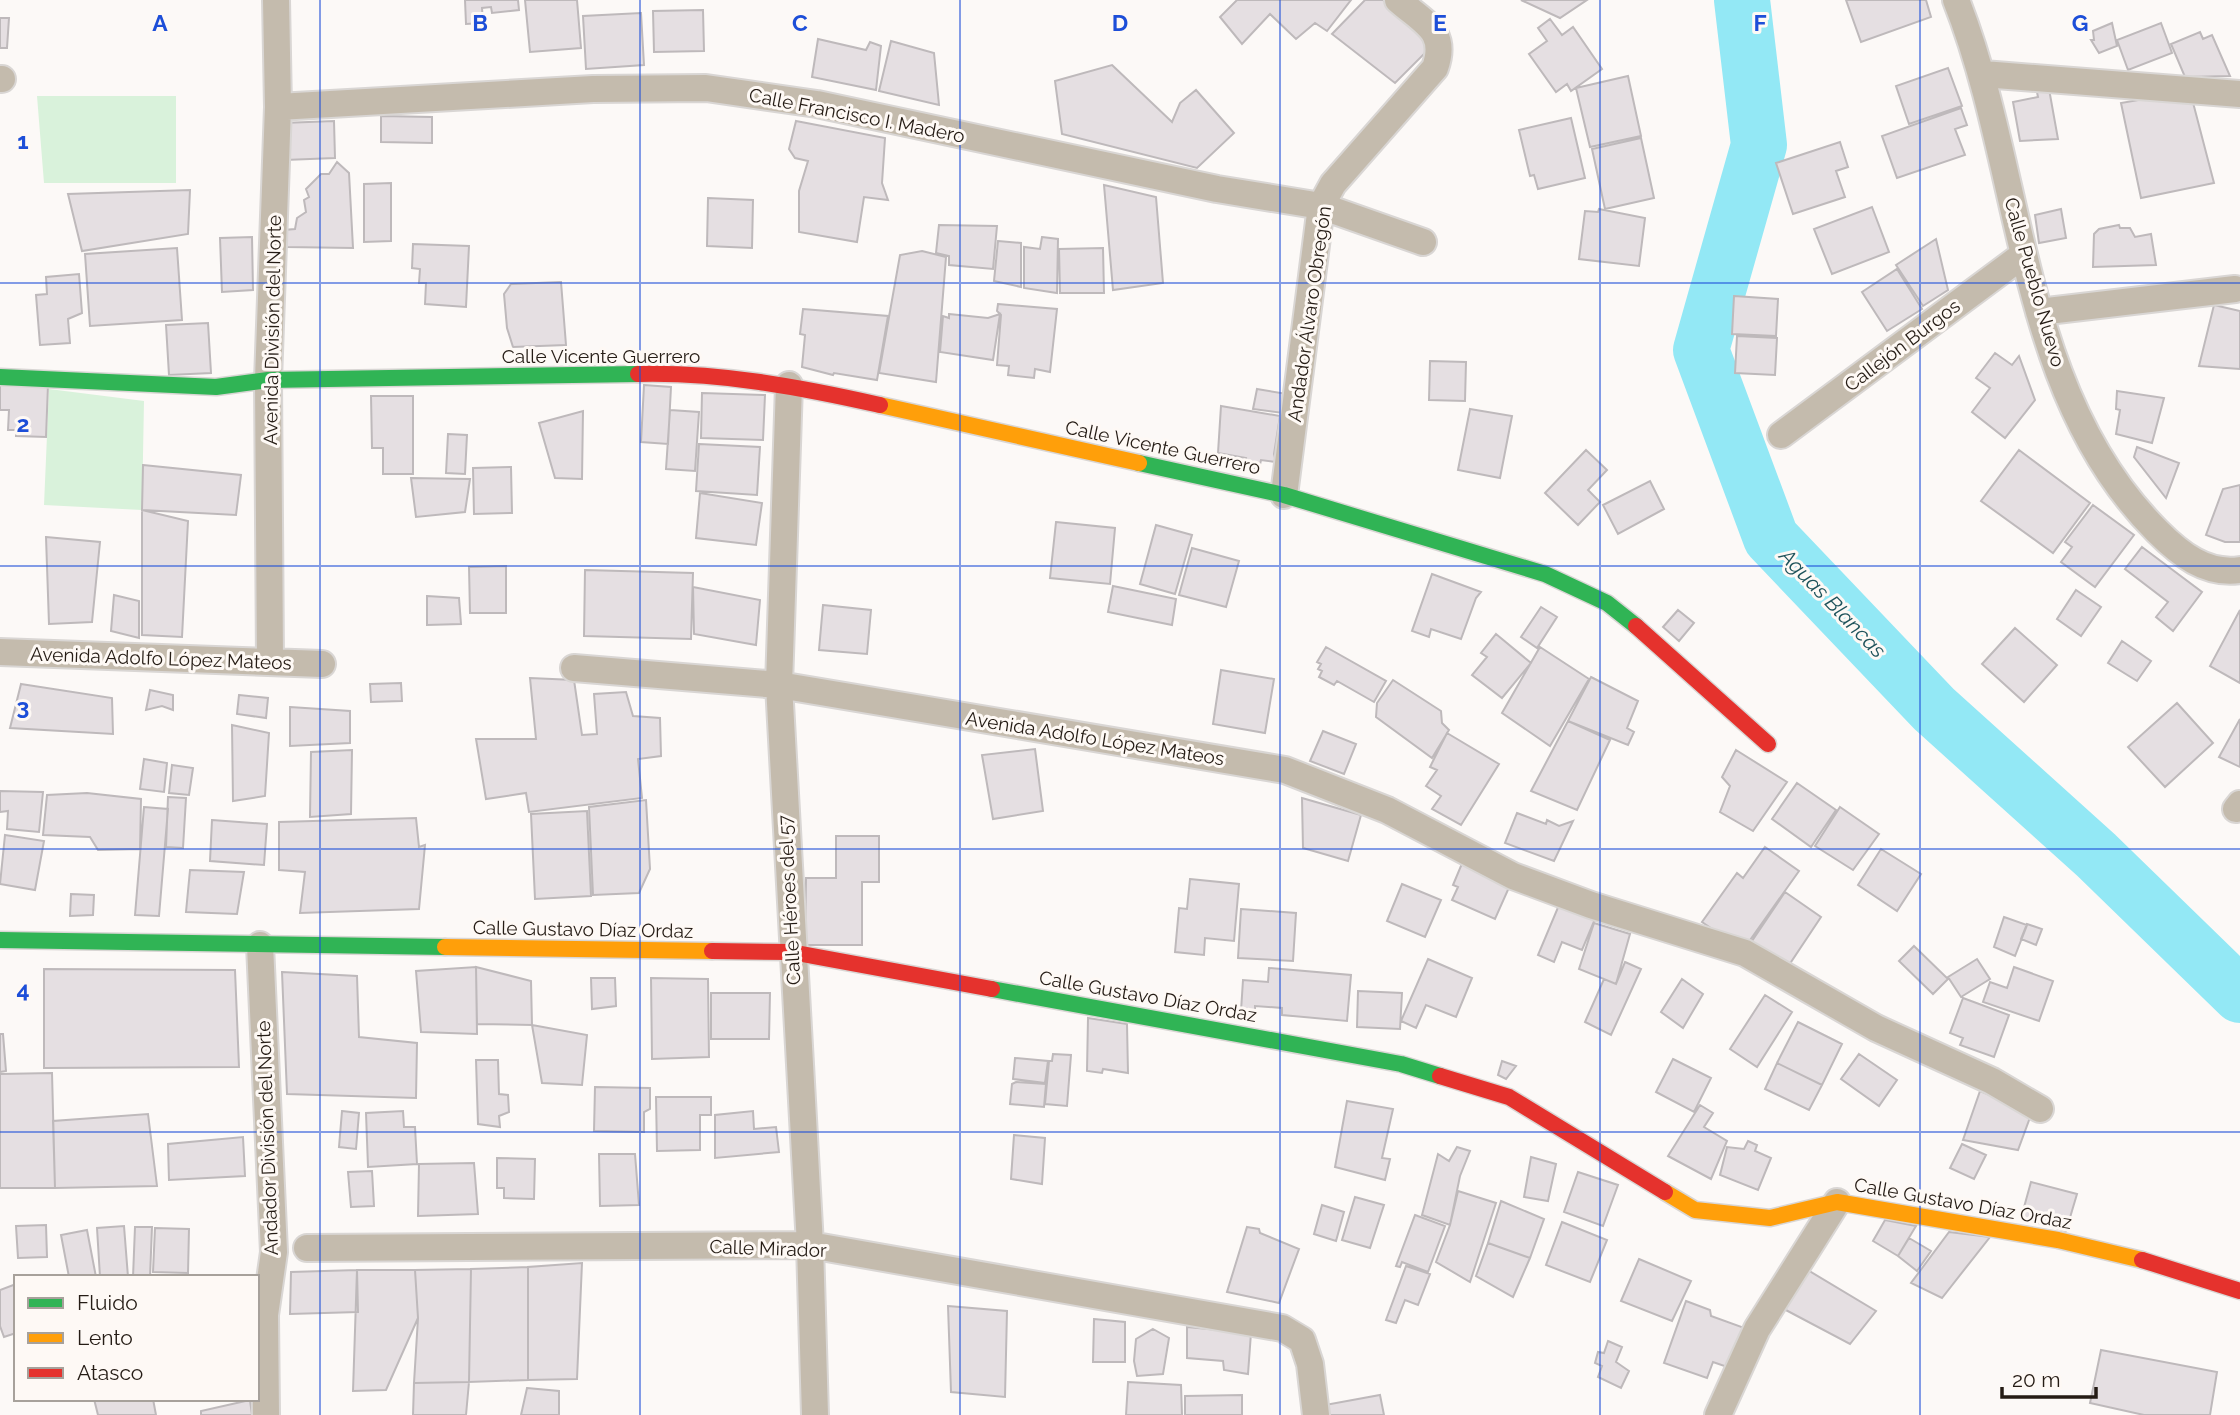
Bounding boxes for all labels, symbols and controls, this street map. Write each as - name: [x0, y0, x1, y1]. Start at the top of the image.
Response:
- text: A: [152, 9, 168, 36]
- text: B: [472, 9, 488, 36]
- text: C: [792, 9, 808, 36]
- text: D: [1112, 9, 1128, 36]
- text: E: [1433, 9, 1447, 36]
- text: F: [1753, 9, 1767, 36]
- text: G: [2072, 9, 2088, 36]
- street label: Calle Francisco I. Madero: [747, 83, 967, 147]
- text: 1: [17, 127, 29, 154]
- street label: Calle Pueblo Nuevo: [2000, 195, 2070, 369]
- street label: Andador Álvaro Obregón: [1283, 205, 1335, 423]
- street label: Avenida División del Norte: [259, 215, 285, 445]
- street label: Callejón Burgos: [1840, 294, 1964, 396]
- street label: Calle Vicente Guerrero: [502, 345, 700, 367]
- text: 2: [17, 410, 29, 437]
- street label: Calle Vicente Guerrero: [1064, 416, 1262, 478]
- water label: Aguas Blancas: [1774, 543, 1891, 663]
- street label: Avenida Adolfo López Mateos: [30, 642, 292, 674]
- text: 3: [17, 693, 29, 720]
- street label: Avenida Adolfo López Mateos: [964, 707, 1226, 769]
- street label: Calle Héroes del 57: [774, 814, 804, 986]
- street label: Calle Gustavo Díaz Ordaz: [473, 916, 693, 942]
- street label: Calle Gustavo Díaz Ordaz: [1037, 966, 1259, 1026]
- text: 4: [16, 976, 30, 1003]
- street label: Andador División del Norte: [252, 1020, 282, 1256]
- street label: Calle Gustavo Díaz Ordaz: [1852, 1173, 2074, 1233]
- street label: Calle Mirador: [709, 1235, 827, 1261]
- legend: [14, 1275, 259, 1401]
- text: Fluido: [77, 1290, 138, 1315]
- text: Lento: [77, 1325, 133, 1350]
- scale bar: [2002, 1356, 2096, 1400]
- text: Atasco: [77, 1360, 143, 1385]
- text: 20 m: [2012, 1367, 2060, 1392]

